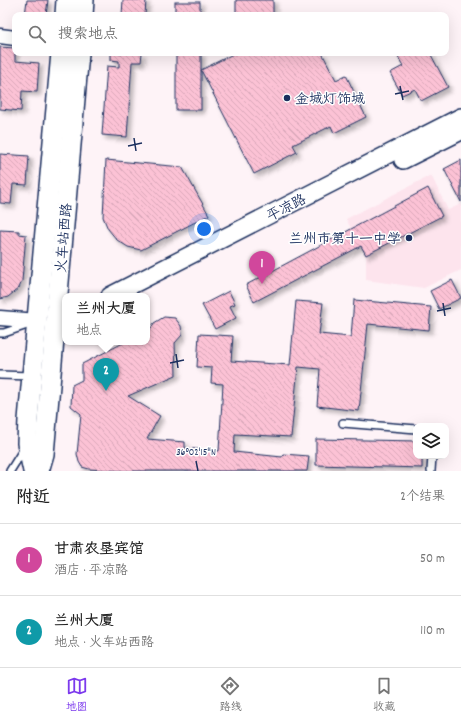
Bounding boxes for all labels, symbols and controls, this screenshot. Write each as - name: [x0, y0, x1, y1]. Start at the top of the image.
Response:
- search box: [12, 12, 449, 56]
- icon: search: [26, 23, 48, 45]
- text: 搜索地点: [58, 24, 118, 46]
- place label: 金城灯饰城: [295, 90, 365, 110]
- marker: 金城灯饰城: [282, 93, 292, 103]
- street label: 平凉路: [264, 190, 310, 227]
- street label: 火车站西路: [52, 202, 78, 274]
- your location: [194, 219, 214, 239]
- place label: 兰州市第十一中学: [289, 230, 401, 250]
- marker: 兰州市第十一中学: [404, 233, 414, 243]
- pin: 1: [249, 251, 275, 284]
- popup: [62, 293, 150, 345]
- text: 兰州大厦: [76, 299, 136, 321]
- text: 地点: [76, 322, 102, 341]
- pin: 2: [93, 358, 119, 391]
- map controls: [413, 423, 449, 459]
- button: layers: [413, 423, 449, 459]
- text: 36°02'15"N: [176, 446, 216, 460]
- text: 附近: [16, 487, 50, 511]
- text: 2个结果: [400, 488, 445, 507]
- text: 甘肃农垦宾馆: [54, 539, 144, 561]
- text: 1: [28, 550, 30, 569]
- text: 50 m: [420, 550, 445, 569]
- text: 酒店 · 平凉路: [54, 562, 128, 581]
- text: 兰州大厦: [54, 611, 114, 633]
- text: 2: [26, 622, 32, 641]
- text: 110 m: [420, 622, 445, 641]
- text: 地点 · 火车站西路: [54, 634, 154, 653]
- tab: 地图: [66, 675, 88, 716]
- tab: 路线: [219, 675, 241, 716]
- tab: 收藏: [373, 675, 395, 716]

